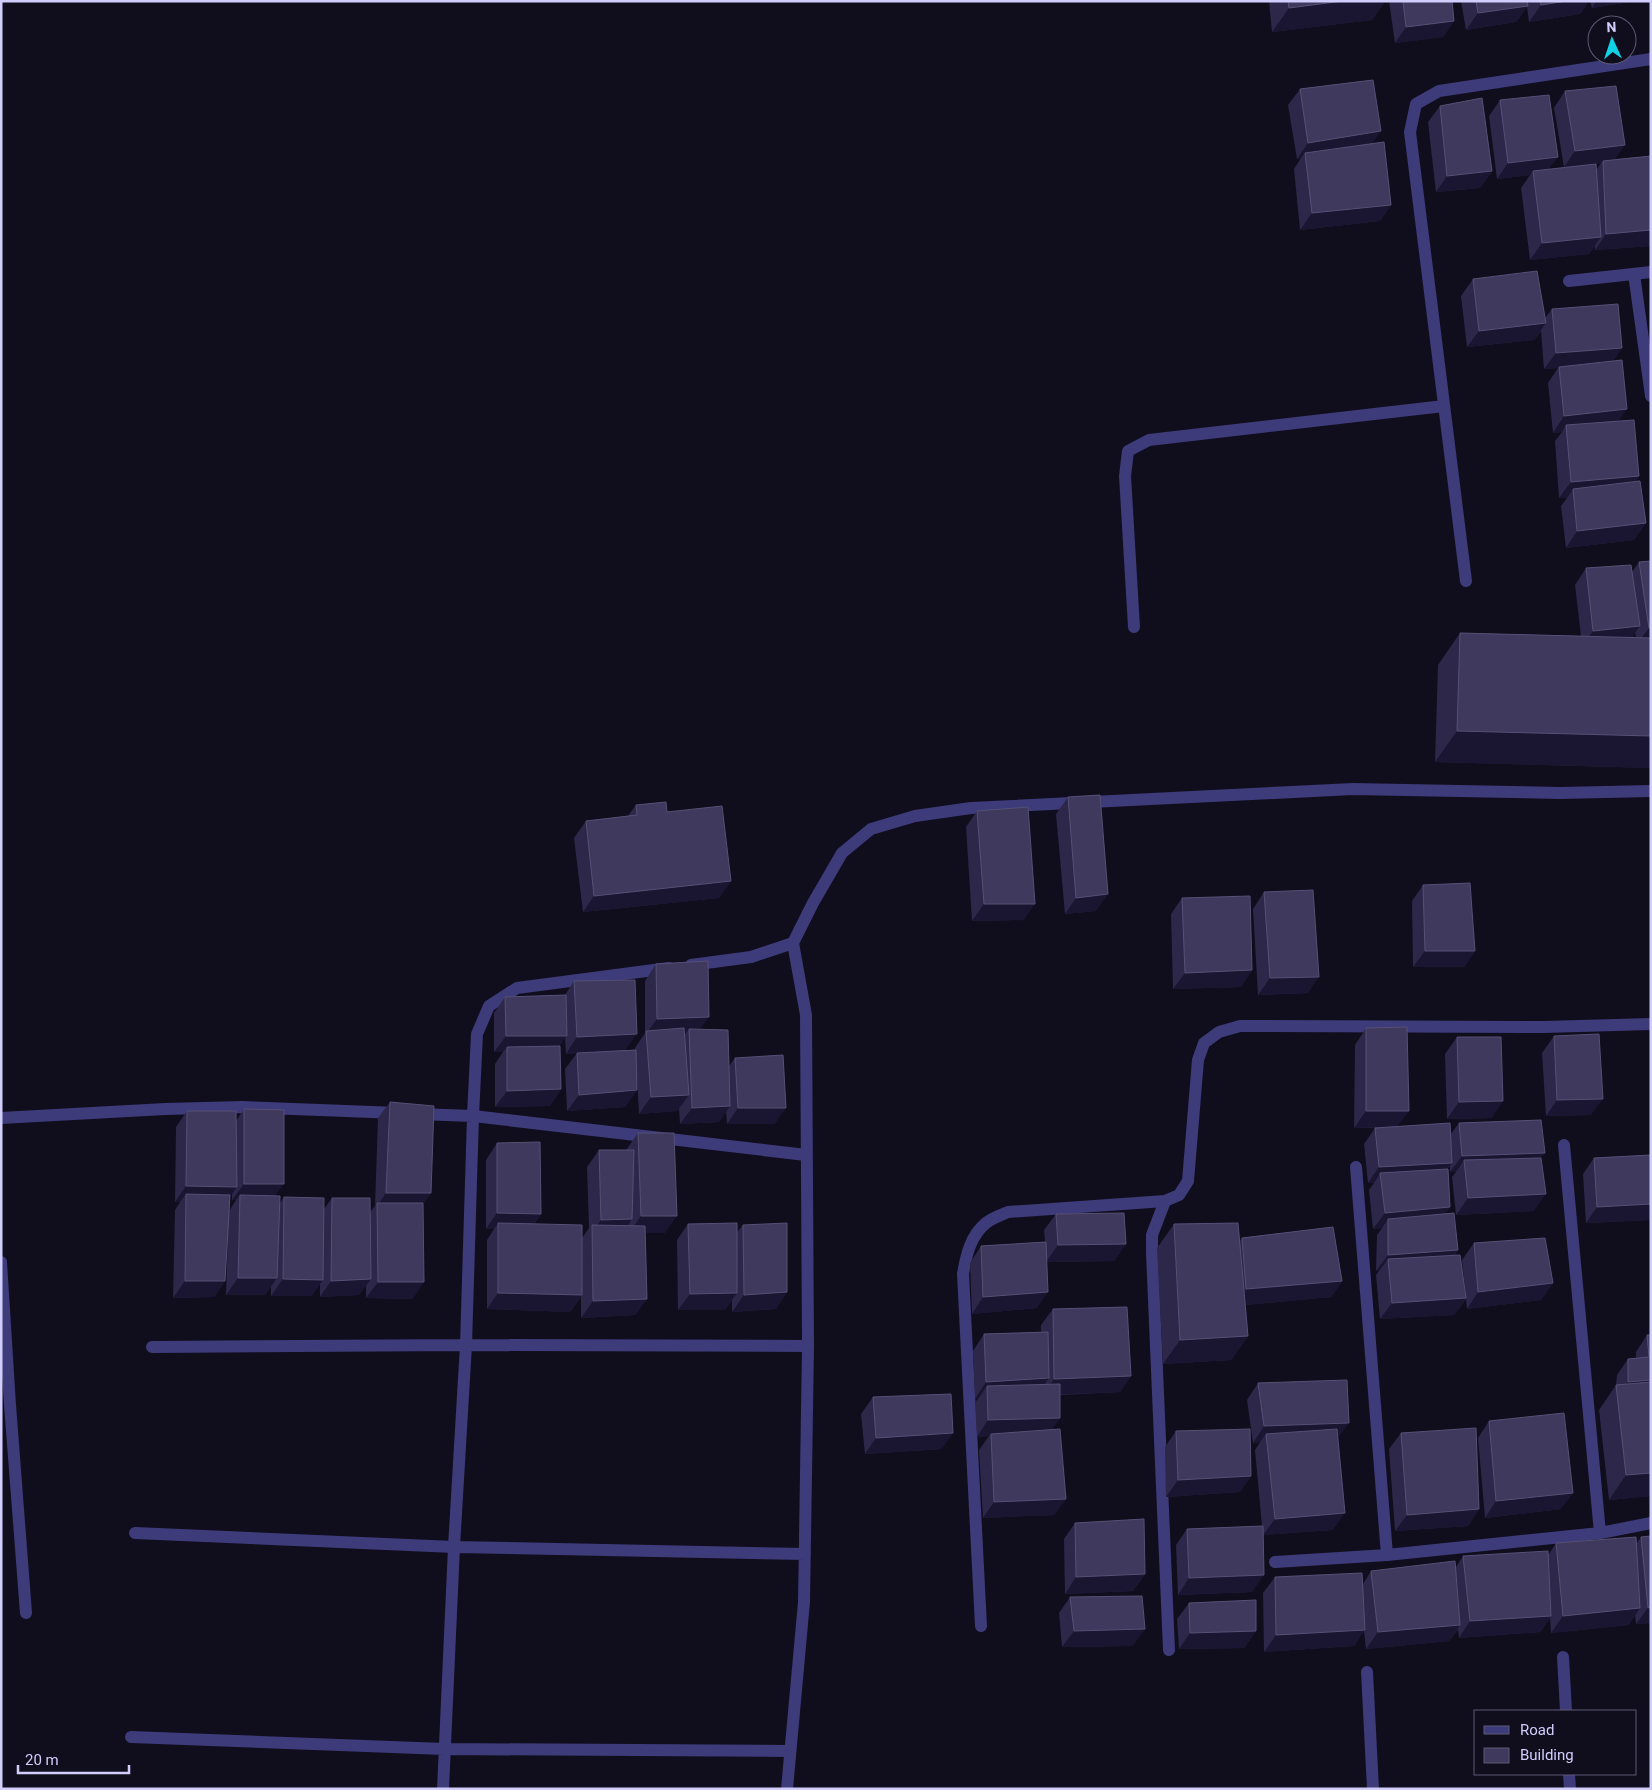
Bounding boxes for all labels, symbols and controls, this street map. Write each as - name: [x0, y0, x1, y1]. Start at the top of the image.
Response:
- north arrow: [1587, 15, 1637, 65]
- text: N: [1606, 19, 1617, 35]
- legend: [1474, 1710, 1637, 1775]
- text: Road: [1520, 1721, 1554, 1739]
- scale bar: [18, 1742, 129, 1774]
- text: Building: [1520, 1746, 1574, 1764]
- text: 20 m: [25, 1751, 59, 1769]

